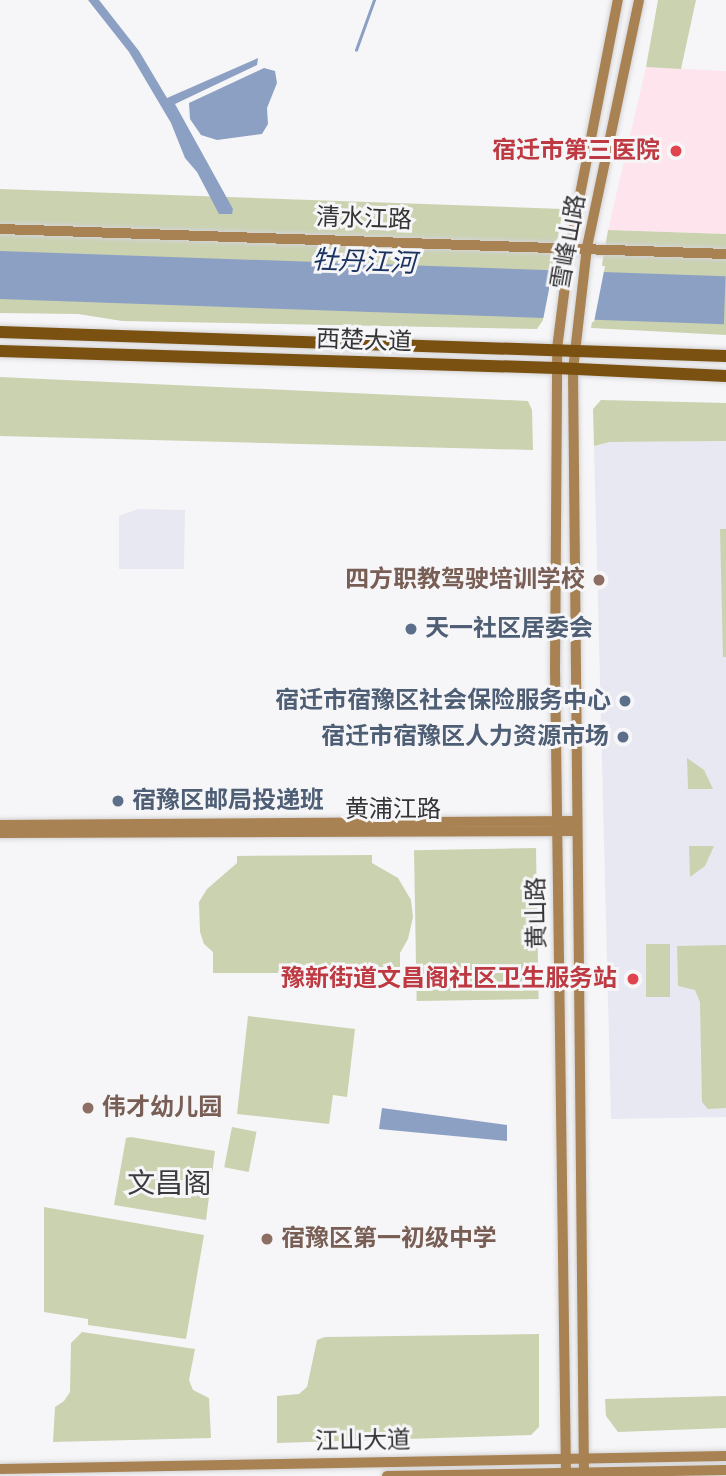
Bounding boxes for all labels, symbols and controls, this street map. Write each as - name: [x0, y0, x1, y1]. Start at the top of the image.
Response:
- place label: 宿迁市第三医院: [492, 137, 660, 165]
- marker: 宿迁市第三医院: [666, 141, 686, 161]
- street label: 雪峰山路: [546, 192, 592, 292]
- street label: 清水江路: [316, 203, 412, 235]
- water label: 牡丹江河: [311, 245, 417, 279]
- street label: 西楚大道: [316, 325, 412, 357]
- place label: 四方职教驾驶培训学校: [345, 566, 585, 594]
- marker: 四方职教驾驶培训学校: [591, 572, 607, 588]
- place label: 天一社区居委会: [425, 615, 593, 643]
- marker: 天一社区居委会: [403, 621, 419, 637]
- place label: 宿迁市宿豫区社会保险服务中心: [275, 687, 611, 715]
- marker: 宿迁市宿豫区社会保险服务中心: [617, 693, 633, 709]
- place label: 宿迁市宿豫区人力资源市场: [321, 723, 609, 751]
- marker: 宿迁市宿豫区人力资源市场: [615, 729, 631, 745]
- place label: 宿豫区邮局投递班: [132, 787, 324, 815]
- marker: 宿豫区邮局投递班: [110, 793, 126, 809]
- street label: 黄浦江路: [345, 796, 441, 824]
- street label: 黄山路: [522, 877, 552, 949]
- place label: 豫新街道文昌阁社区卫生服务站: [281, 965, 617, 993]
- marker: 豫新街道文昌阁社区卫生服务站: [623, 969, 643, 989]
- place label: 伟才幼儿园: [102, 1094, 222, 1122]
- marker: 伟才幼儿园: [80, 1100, 96, 1116]
- district label: 文昌阁: [127, 1167, 211, 1201]
- place label: 宿豫区第一初级中学: [281, 1225, 497, 1253]
- marker: 宿豫区第一初级中学: [259, 1231, 275, 1247]
- street label: 江山大道: [315, 1426, 411, 1456]

